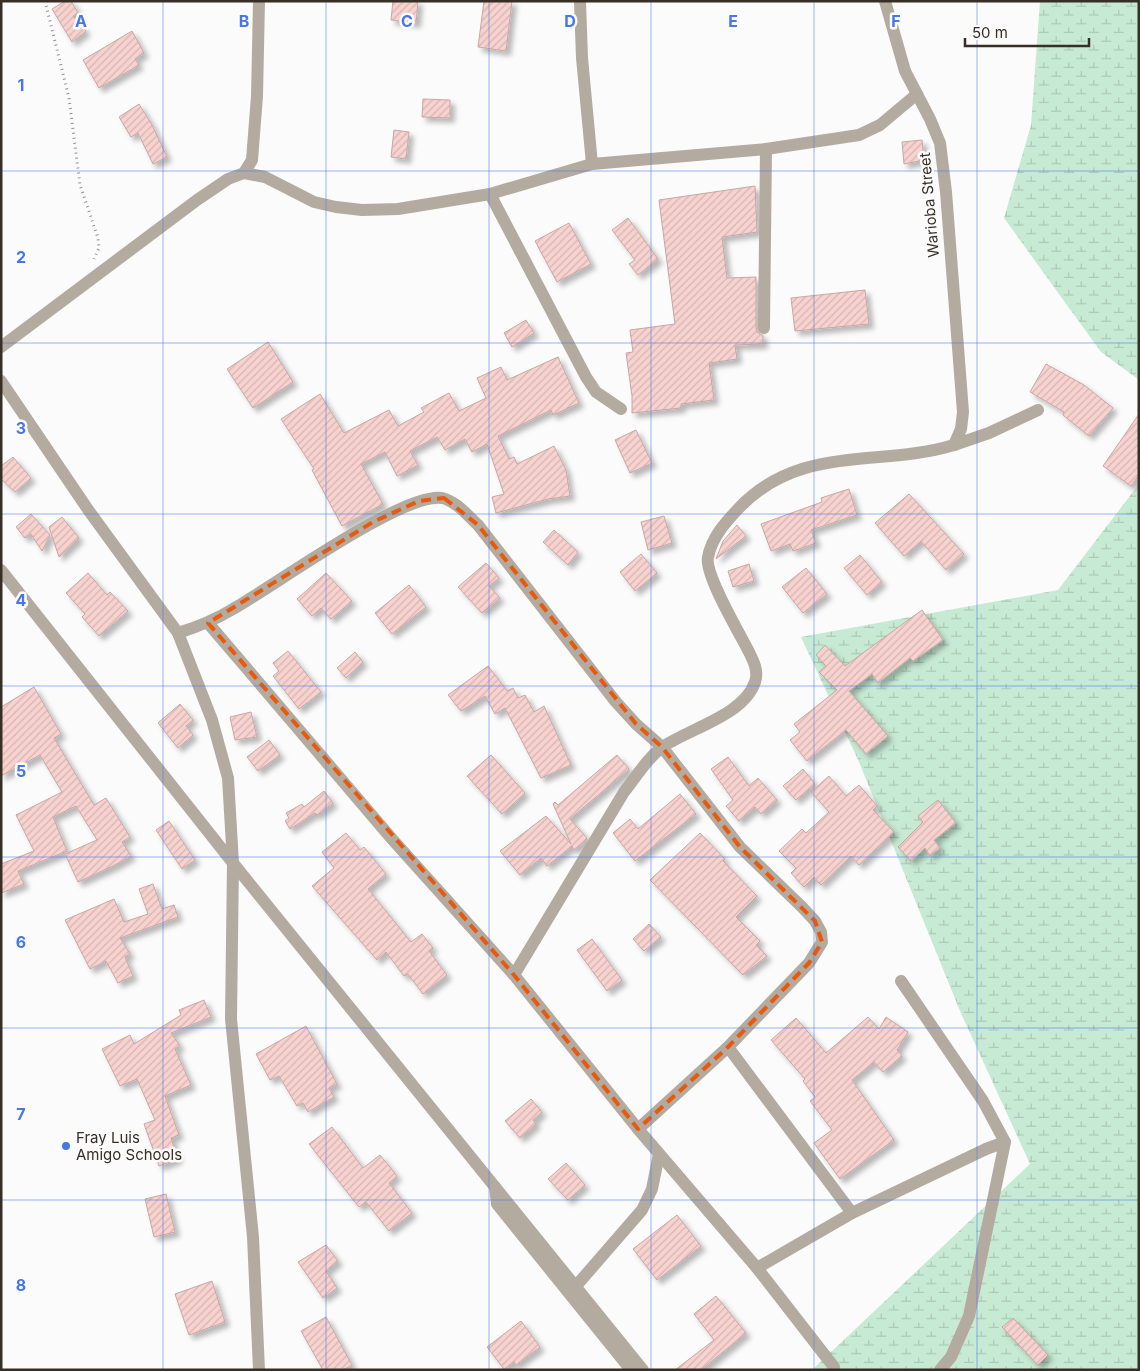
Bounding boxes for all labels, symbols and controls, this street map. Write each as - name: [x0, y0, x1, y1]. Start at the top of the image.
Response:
- text: A: [75, 11, 87, 31]
- text: B: [239, 11, 249, 31]
- text: C: [401, 11, 413, 31]
- text: D: [564, 11, 576, 31]
- text: E: [728, 11, 738, 31]
- text: F: [891, 11, 901, 31]
- scale bar: [965, 15, 1089, 47]
- text: 50 m: [972, 23, 1008, 42]
- text: 1: [18, 75, 24, 95]
- street label: Warioba Street: [915, 152, 943, 258]
- text: 2: [16, 247, 26, 267]
- text: 3: [16, 418, 26, 438]
- text: 4: [16, 590, 27, 610]
- text: 5: [16, 761, 26, 781]
- text: 6: [16, 932, 26, 952]
- text: 7: [16, 1104, 26, 1124]
- place label: Fray Luis Amigo Schools: [76, 1128, 182, 1164]
- marker: Fray Luis Amigo Schools: [60, 1140, 72, 1152]
- text: 8: [16, 1275, 26, 1295]

